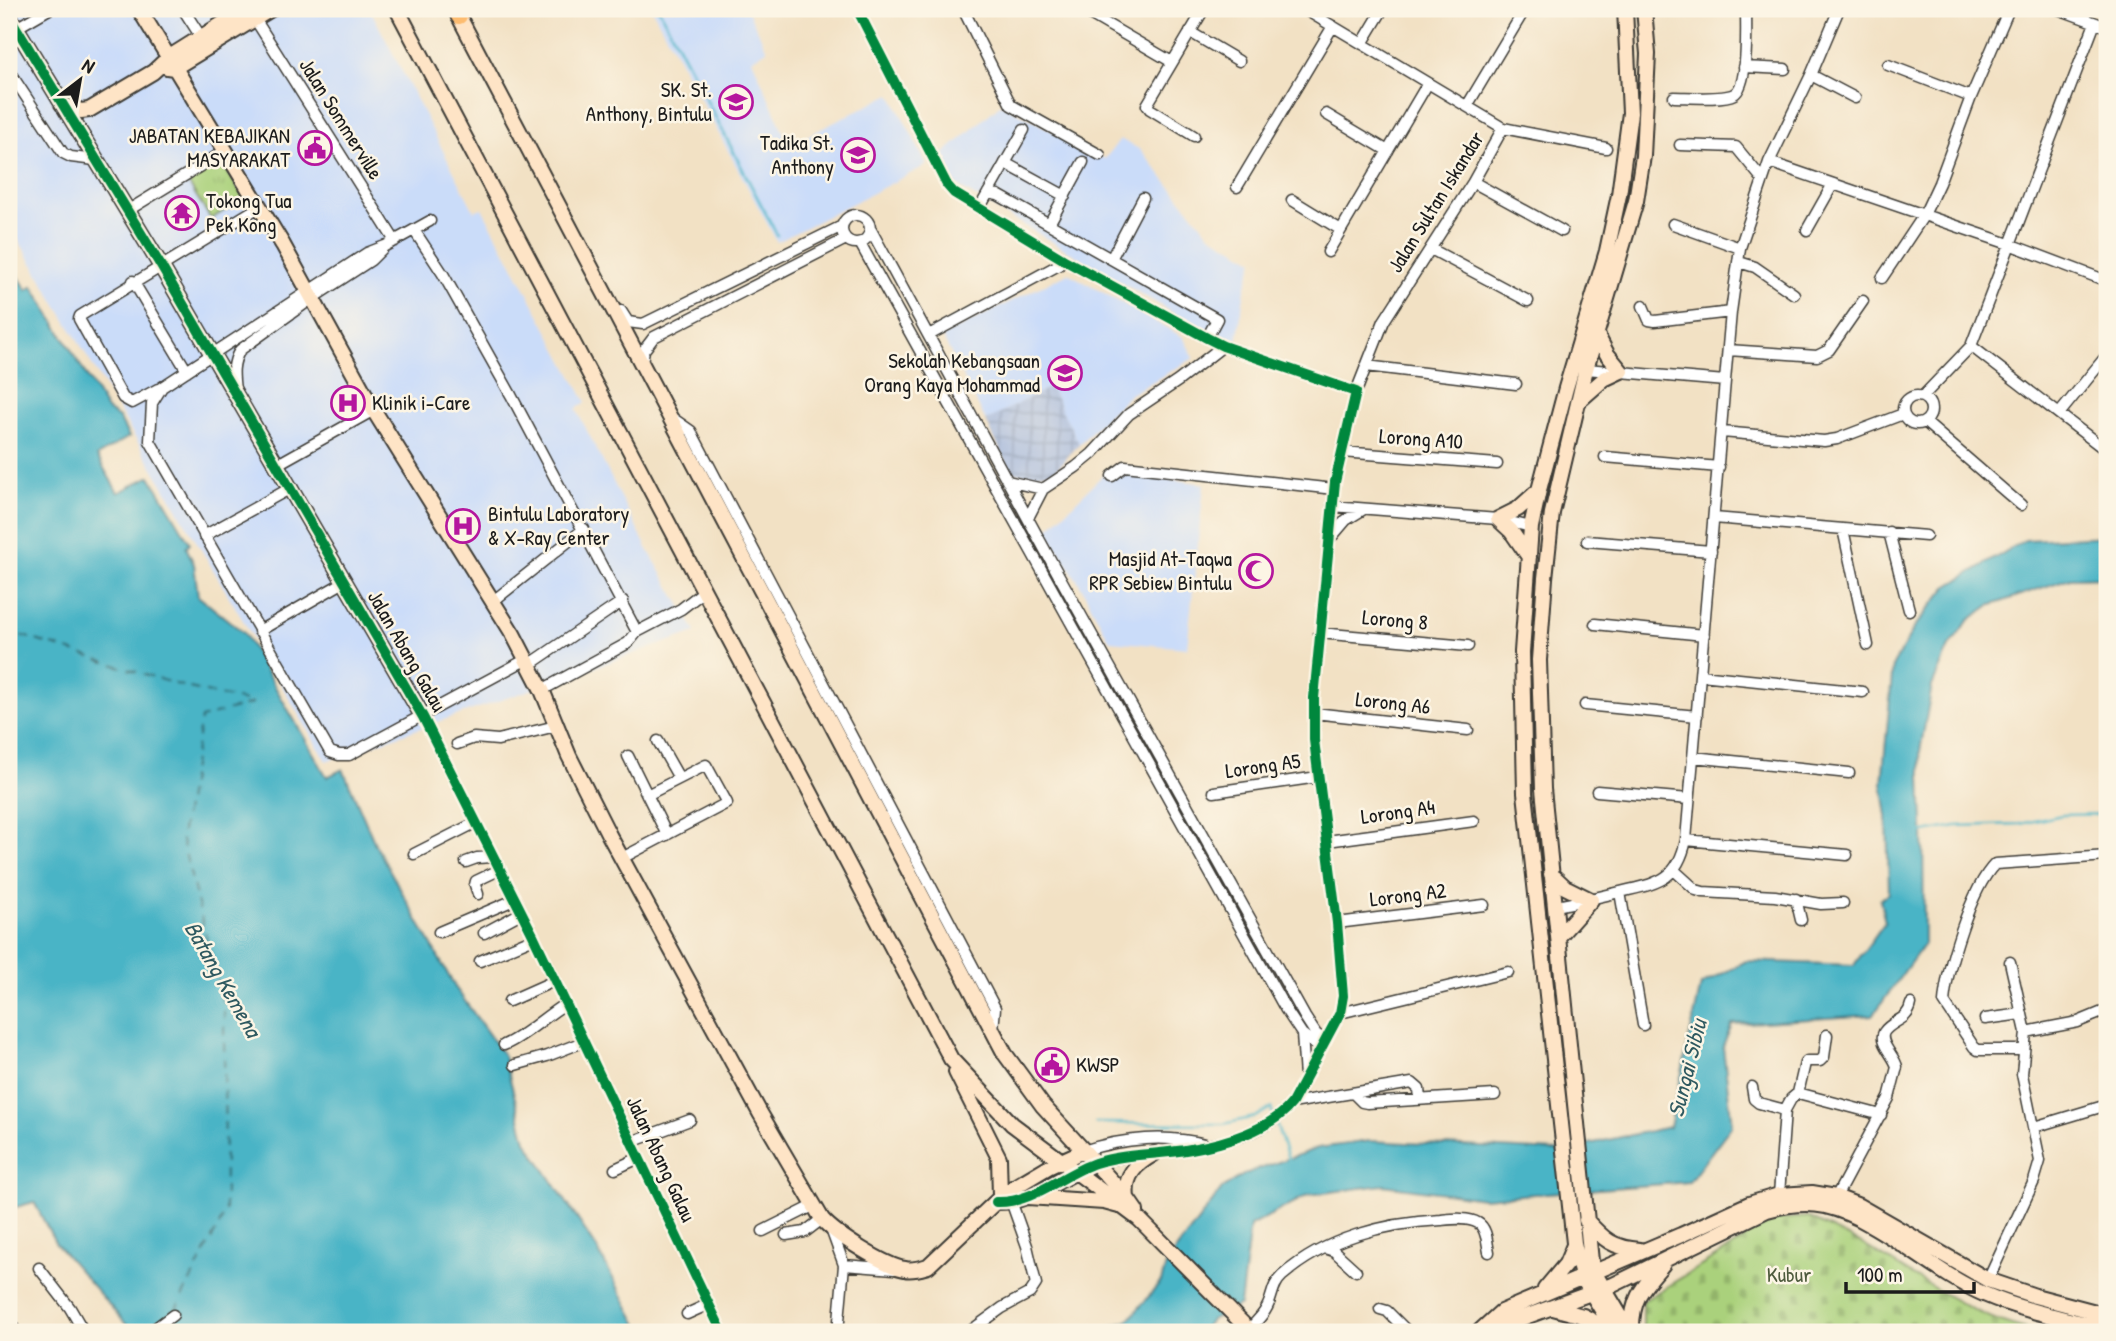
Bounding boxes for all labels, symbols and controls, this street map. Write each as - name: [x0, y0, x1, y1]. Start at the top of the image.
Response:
- north arrow: [46, 46, 116, 116]
- text: N: [78, 52, 100, 79]
- street label: Jalan Sommerville: [293, 53, 390, 185]
- place label: SK. St. Anthony, Bintulu: [586, 75, 713, 128]
- school or university icon: SK. St. Anthony, Bintulu: [717, 83, 755, 121]
- place label: JABATAN KEBAJIKAN MASYARAKAT: [129, 121, 291, 174]
- street label: Jalan Sultan Iskandar: [1380, 126, 1491, 278]
- place label: Tadika St. Anthony: [760, 128, 834, 181]
- public building icon: JABATAN KEBAJIKAN MASYARAKAT: [296, 129, 334, 167]
- school or university icon: Tadika St. Anthony: [839, 136, 877, 174]
- place label: Tokong Tua Pek Kong: [206, 186, 292, 239]
- temple icon: Tokong Tua Pek Kong: [163, 194, 201, 232]
- place label: Sekolah Kebangsaan Orang Kaya Mohammad: [864, 346, 1040, 399]
- school or university icon: Sekolah Kebangsaan Orang Kaya Mohammad: [1046, 354, 1084, 392]
- hospital icon: Klinik i-Care: [329, 384, 367, 422]
- place label: Klinik i-Care: [372, 388, 470, 417]
- street label: Lorong A10: [1378, 421, 1464, 456]
- place label: Bintulu Laboratory & X-Ray Center: [488, 499, 630, 552]
- hospital icon: Bintulu Laboratory & X-Ray Center: [444, 507, 482, 545]
- place label: Masjid At-Taqwa RPR Sebiew Bintulu: [1089, 544, 1233, 597]
- mosque icon: Masjid At-Taqwa RPR Sebiew Bintulu: [1237, 552, 1275, 590]
- street label: Jalan Abang Galau: [361, 585, 454, 717]
- street label: Lorong 8: [1361, 602, 1429, 637]
- street label: Lorong A6: [1354, 684, 1432, 721]
- street label: Lorong A5: [1223, 746, 1303, 785]
- street label: Lorong A4: [1359, 792, 1437, 831]
- street label: Lorong A2: [1368, 875, 1448, 914]
- water label: Batang Kemena: [177, 915, 270, 1045]
- water label: Sungai Sibiu: [1659, 1014, 1715, 1120]
- public building icon: KWSP: [1033, 1046, 1071, 1084]
- place label: KWSP: [1076, 1050, 1120, 1079]
- street label: Jalan Abang Galau: [620, 1091, 703, 1227]
- scale bar: [1846, 1250, 1974, 1294]
- park label: Kubur: [1767, 1260, 1811, 1289]
- text: 100 m: [1857, 1260, 1903, 1289]

